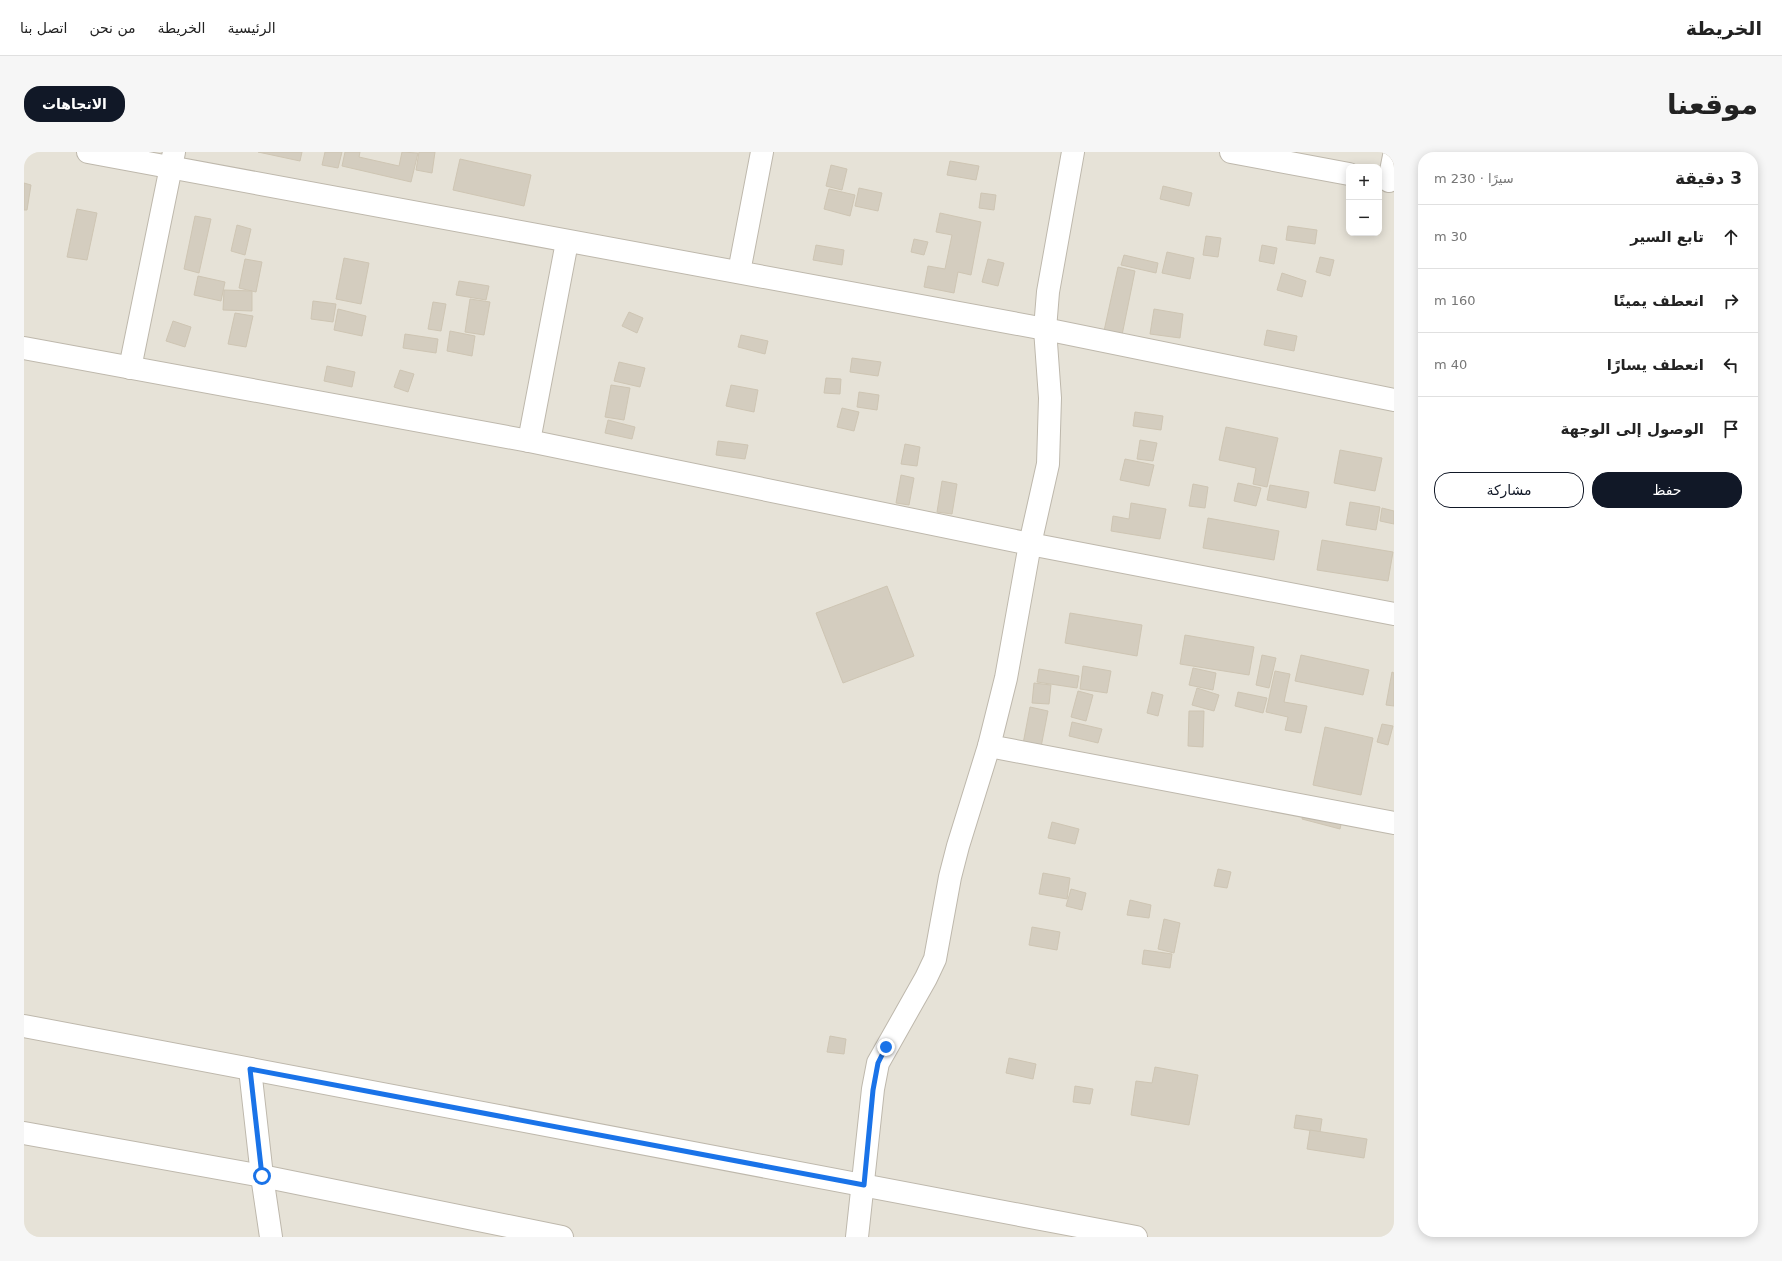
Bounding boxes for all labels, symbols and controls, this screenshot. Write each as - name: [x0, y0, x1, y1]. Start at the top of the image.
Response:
- text: الخريطة: [1686, 17, 1762, 39]
- text: اتصل بنا: [20, 20, 67, 36]
- text: من نحن: [89, 20, 136, 36]
- text: الخريطة: [158, 20, 205, 36]
- text: الرئيسية: [227, 20, 276, 36]
- button: الاتجاهات: [24, 86, 125, 122]
- text: موقعنا: [1667, 88, 1758, 121]
- map controls: [1346, 164, 1382, 236]
- button: +: [1346, 164, 1382, 200]
- text: 3 دقيقة: [1675, 168, 1742, 188]
- text: سيرًا · 230 m: [1434, 171, 1514, 186]
- button: −: [1346, 200, 1382, 236]
- icon: ahead: [1720, 226, 1742, 248]
- text: تابع السير: [1630, 228, 1704, 246]
- text: 30 m: [1434, 229, 1467, 244]
- icon: right: [1720, 290, 1742, 312]
- text: انعطف يمينًا: [1613, 292, 1704, 310]
- text: 160 m: [1434, 293, 1476, 308]
- icon: left: [1720, 354, 1742, 376]
- text: انعطف يسارًا: [1607, 356, 1704, 374]
- text: 40 m: [1434, 357, 1467, 372]
- icon: arrive: [1720, 418, 1742, 440]
- text: الوصول إلى الوجهة: [1561, 420, 1704, 438]
- button: مشاركة: [1434, 472, 1584, 508]
- button: حفظ: [1592, 472, 1742, 508]
- route end: [877, 1038, 895, 1056]
- route start: [253, 1167, 271, 1185]

